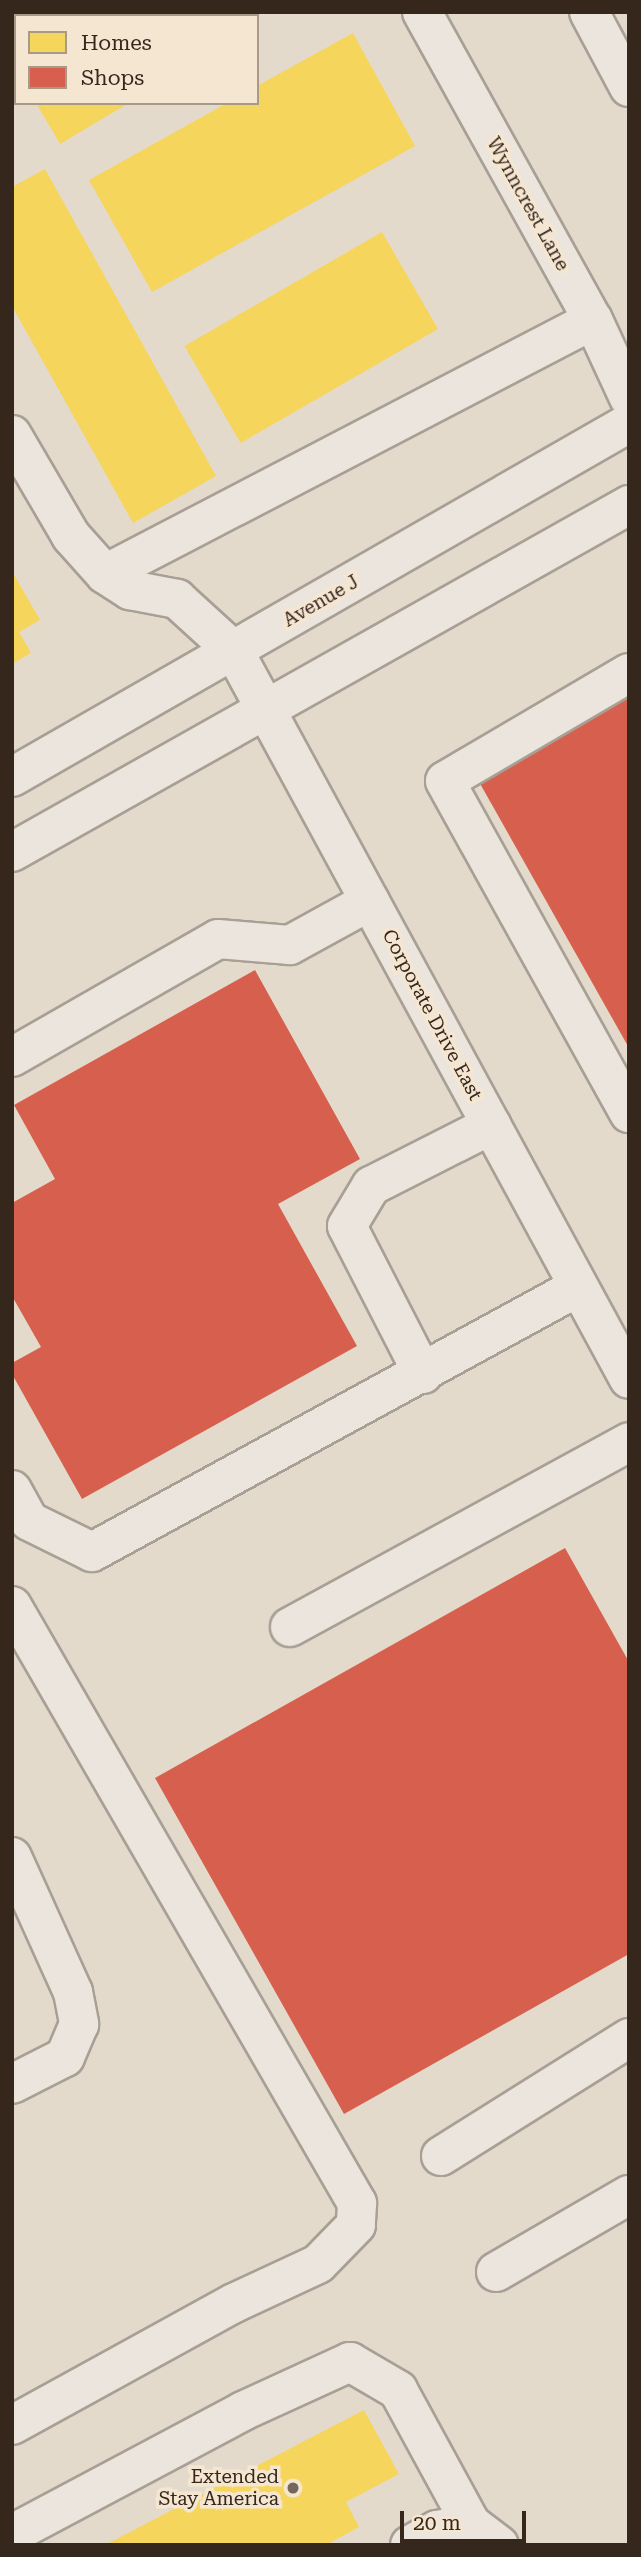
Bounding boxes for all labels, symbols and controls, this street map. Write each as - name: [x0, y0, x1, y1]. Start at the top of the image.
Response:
- legend: [14, 14, 259, 105]
- text: Homes: [81, 31, 152, 55]
- text: Shops: [81, 66, 144, 90]
- street label: Wynncrest Lane: [482, 133, 574, 275]
- street label: Avenue J: [279, 570, 363, 632]
- street label: Corporate Drive East: [377, 926, 487, 1104]
- place label: Extended Stay America: [159, 2466, 279, 2510]
- marker: Extended Stay America: [285, 2480, 301, 2496]
- scale bar: [403, 2498, 529, 2542]
- text: 20 m: [413, 2511, 461, 2535]

